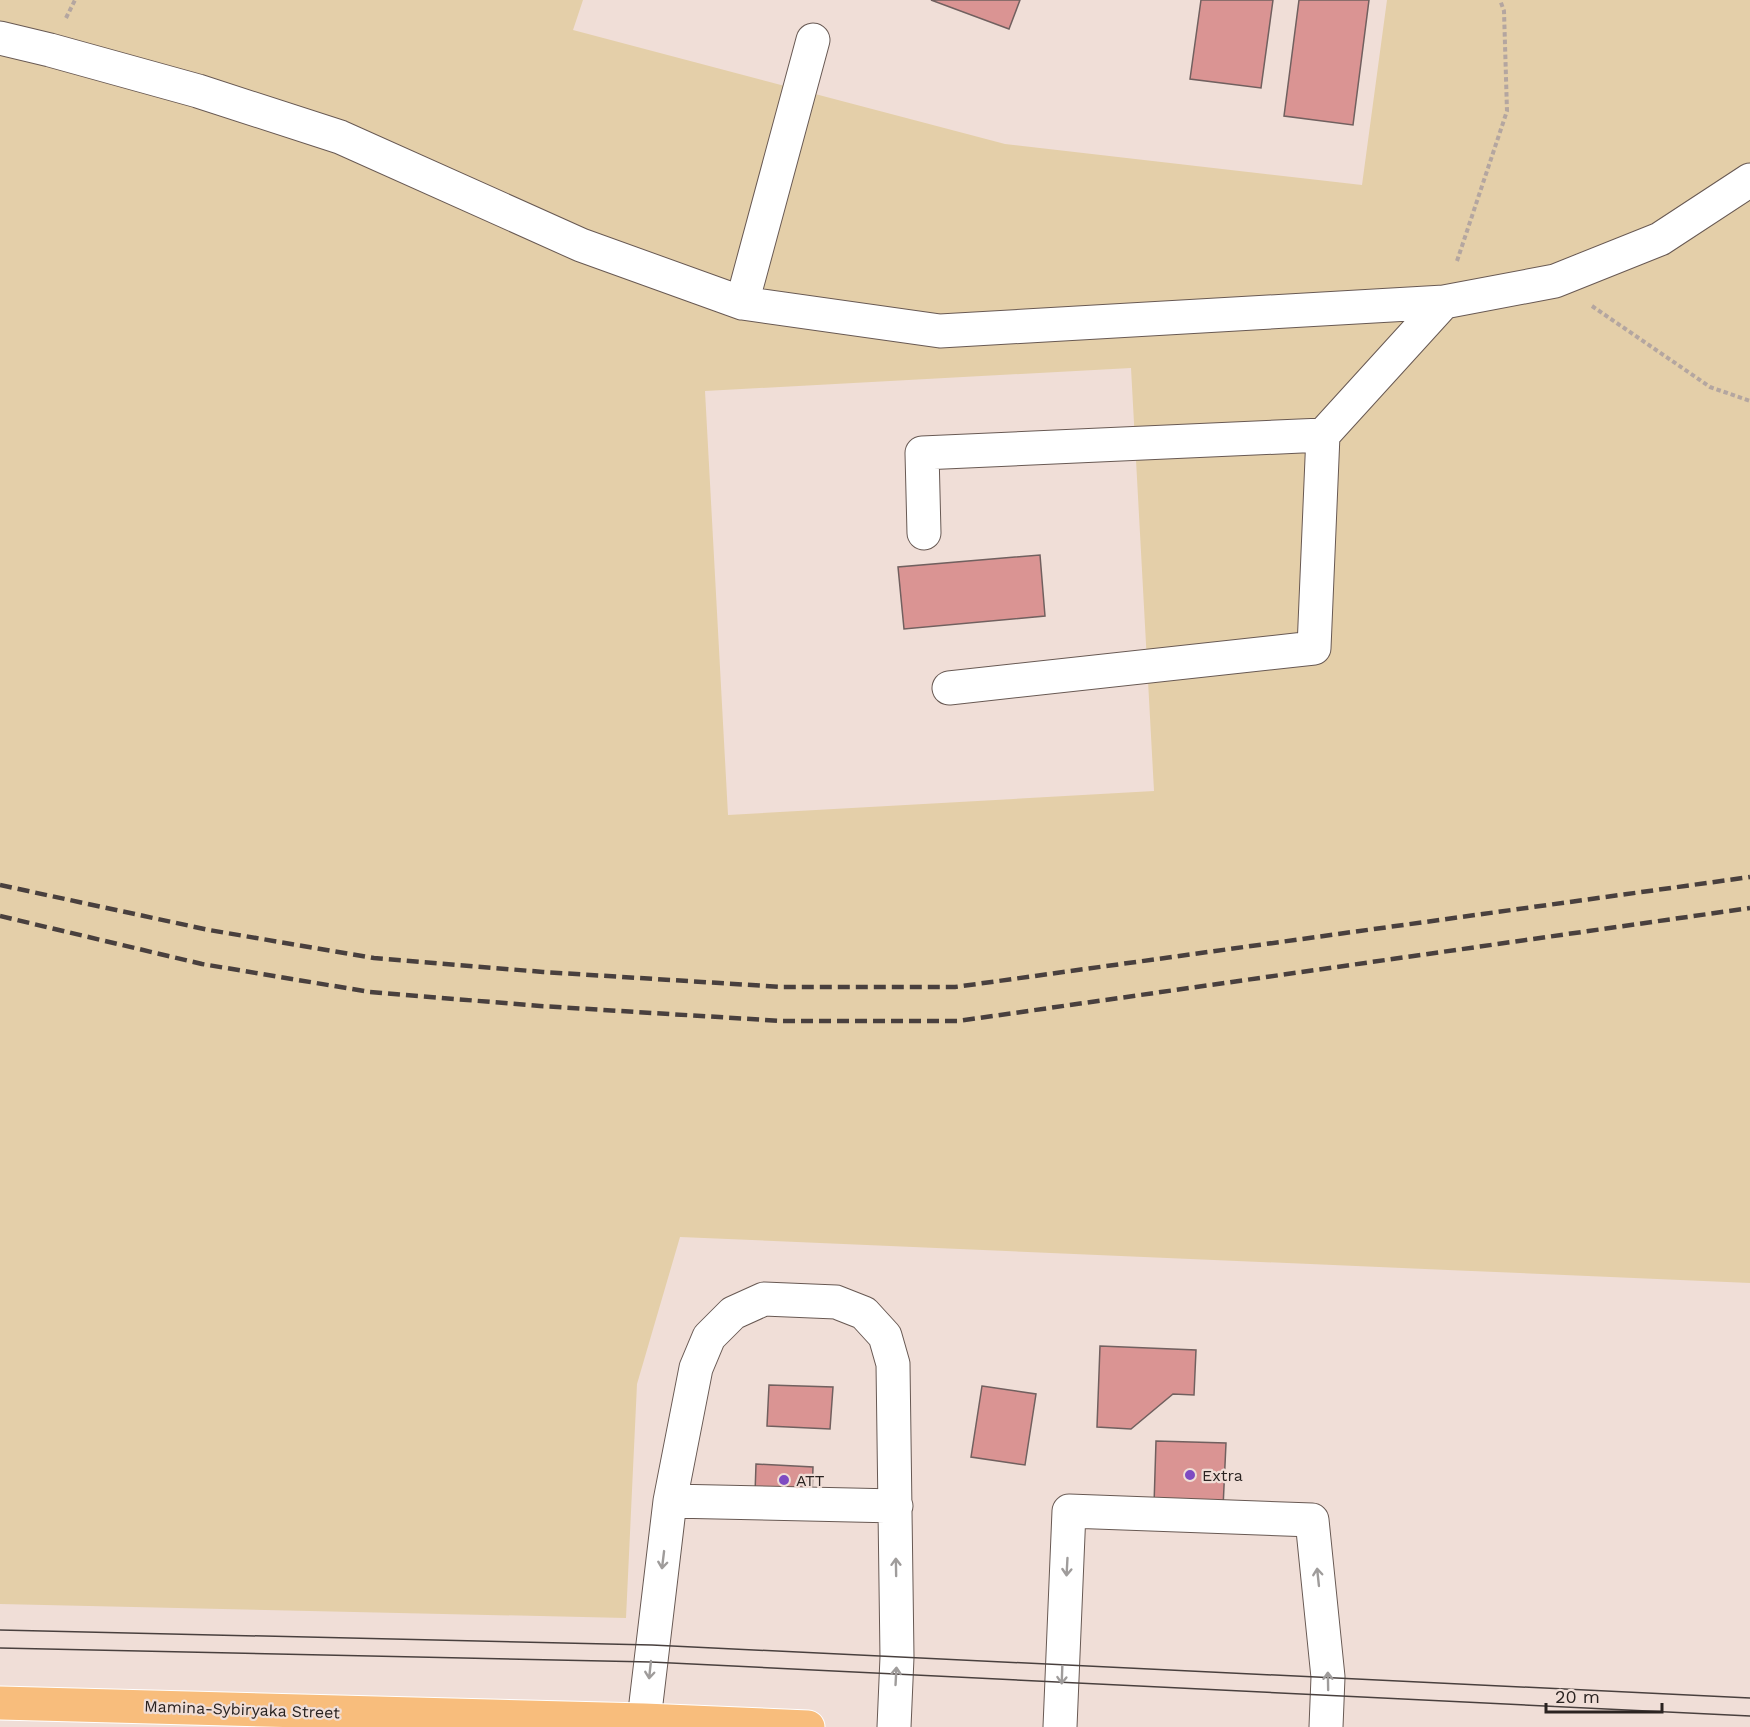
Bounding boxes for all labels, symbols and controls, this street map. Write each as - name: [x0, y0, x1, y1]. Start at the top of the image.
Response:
- place label: Extra: [1202, 1466, 1243, 1485]
- marker: Extra: [1183, 1468, 1197, 1482]
- place label: ATT: [796, 1471, 825, 1490]
- marker: ATT: [777, 1473, 791, 1487]
- one-way arrow: [657, 1549, 668, 1569]
- one-way arrow: [1061, 1556, 1072, 1576]
- one-way arrow: [890, 1557, 902, 1577]
- one-way arrow: [1312, 1568, 1323, 1588]
- one-way arrow: [644, 1659, 655, 1679]
- one-way arrow: [1057, 1664, 1068, 1684]
- one-way arrow: [890, 1667, 901, 1687]
- one-way arrow: [1322, 1671, 1333, 1691]
- scale bar: [1546, 1676, 1662, 1714]
- text: 20 m: [1555, 1686, 1600, 1707]
- street label: Mamina-Sybiryaka Street: [144, 1697, 340, 1722]

